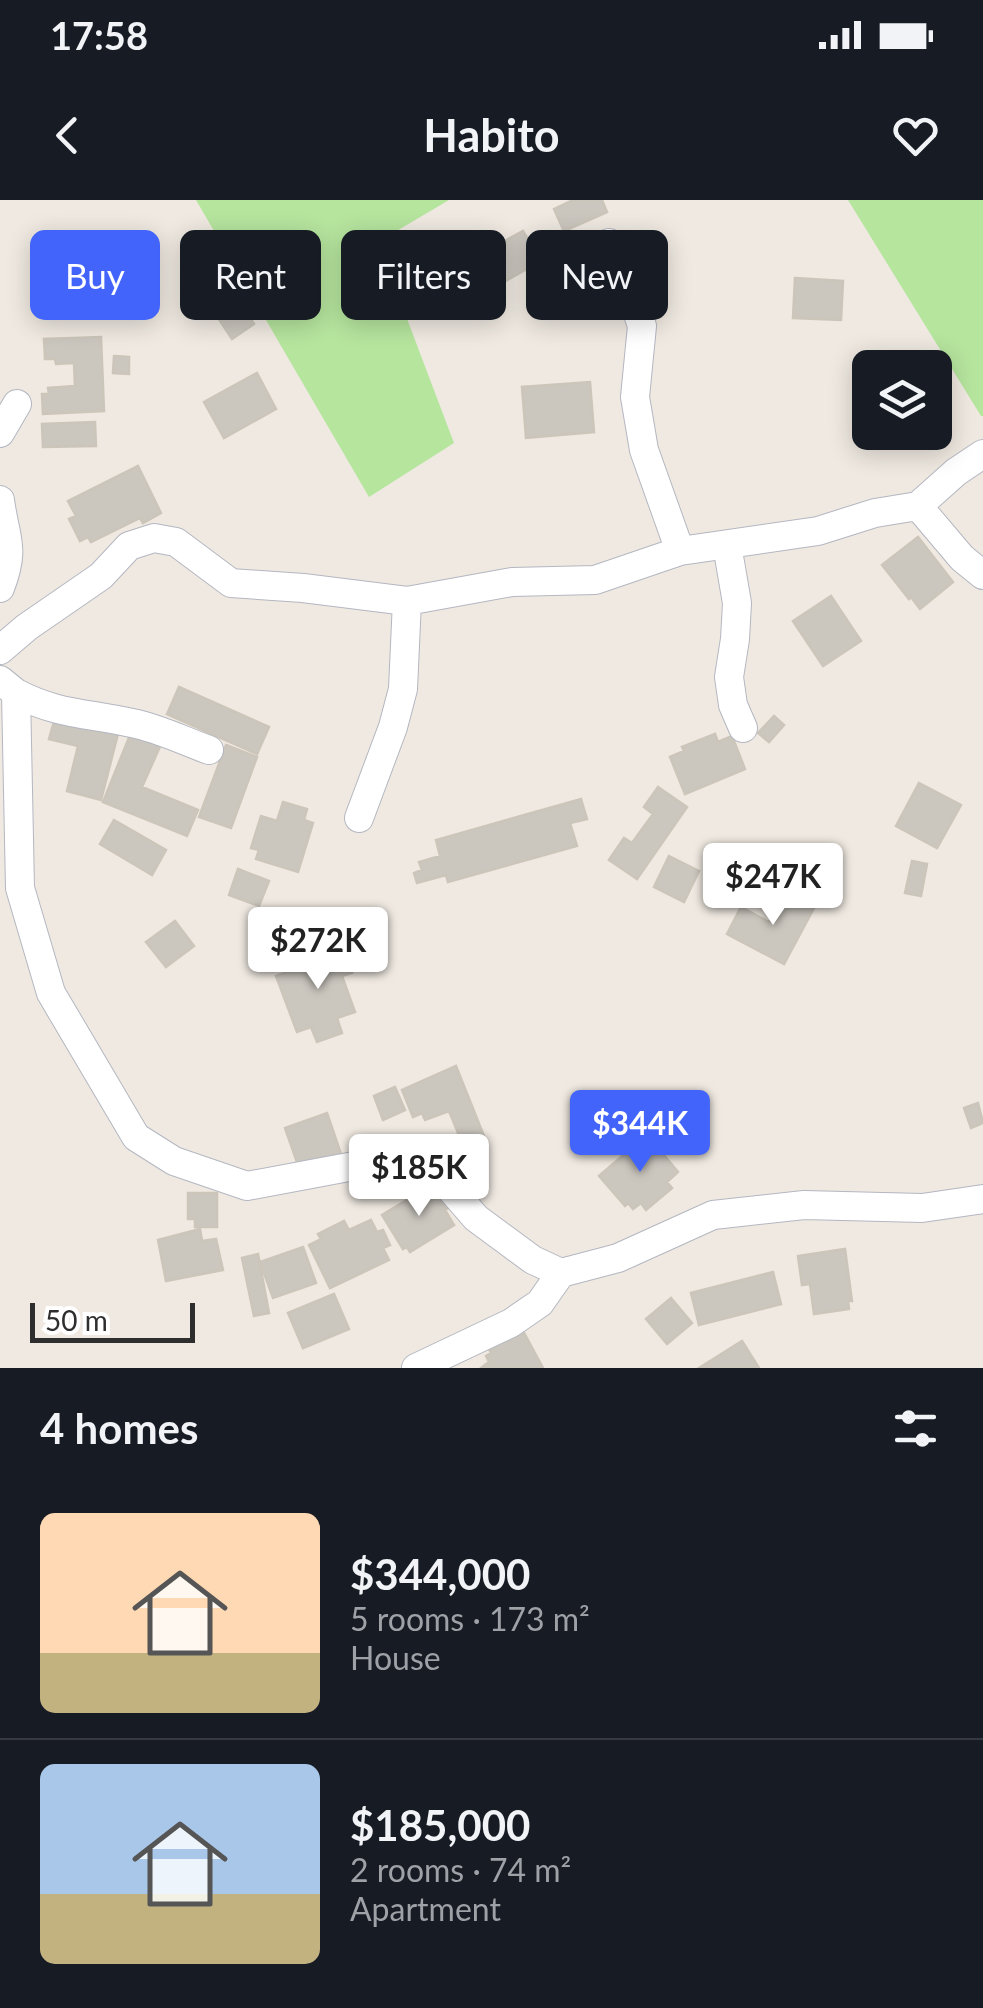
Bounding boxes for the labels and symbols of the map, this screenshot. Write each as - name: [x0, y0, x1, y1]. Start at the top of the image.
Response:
- pin: $247K: [703, 843, 843, 928]
- pin: $272K: [248, 907, 388, 992]
- pin: $344K: [570, 1090, 710, 1175]
- pin: $185K: [349, 1134, 489, 1219]
- scale bar: [30, 1298, 195, 1342]

